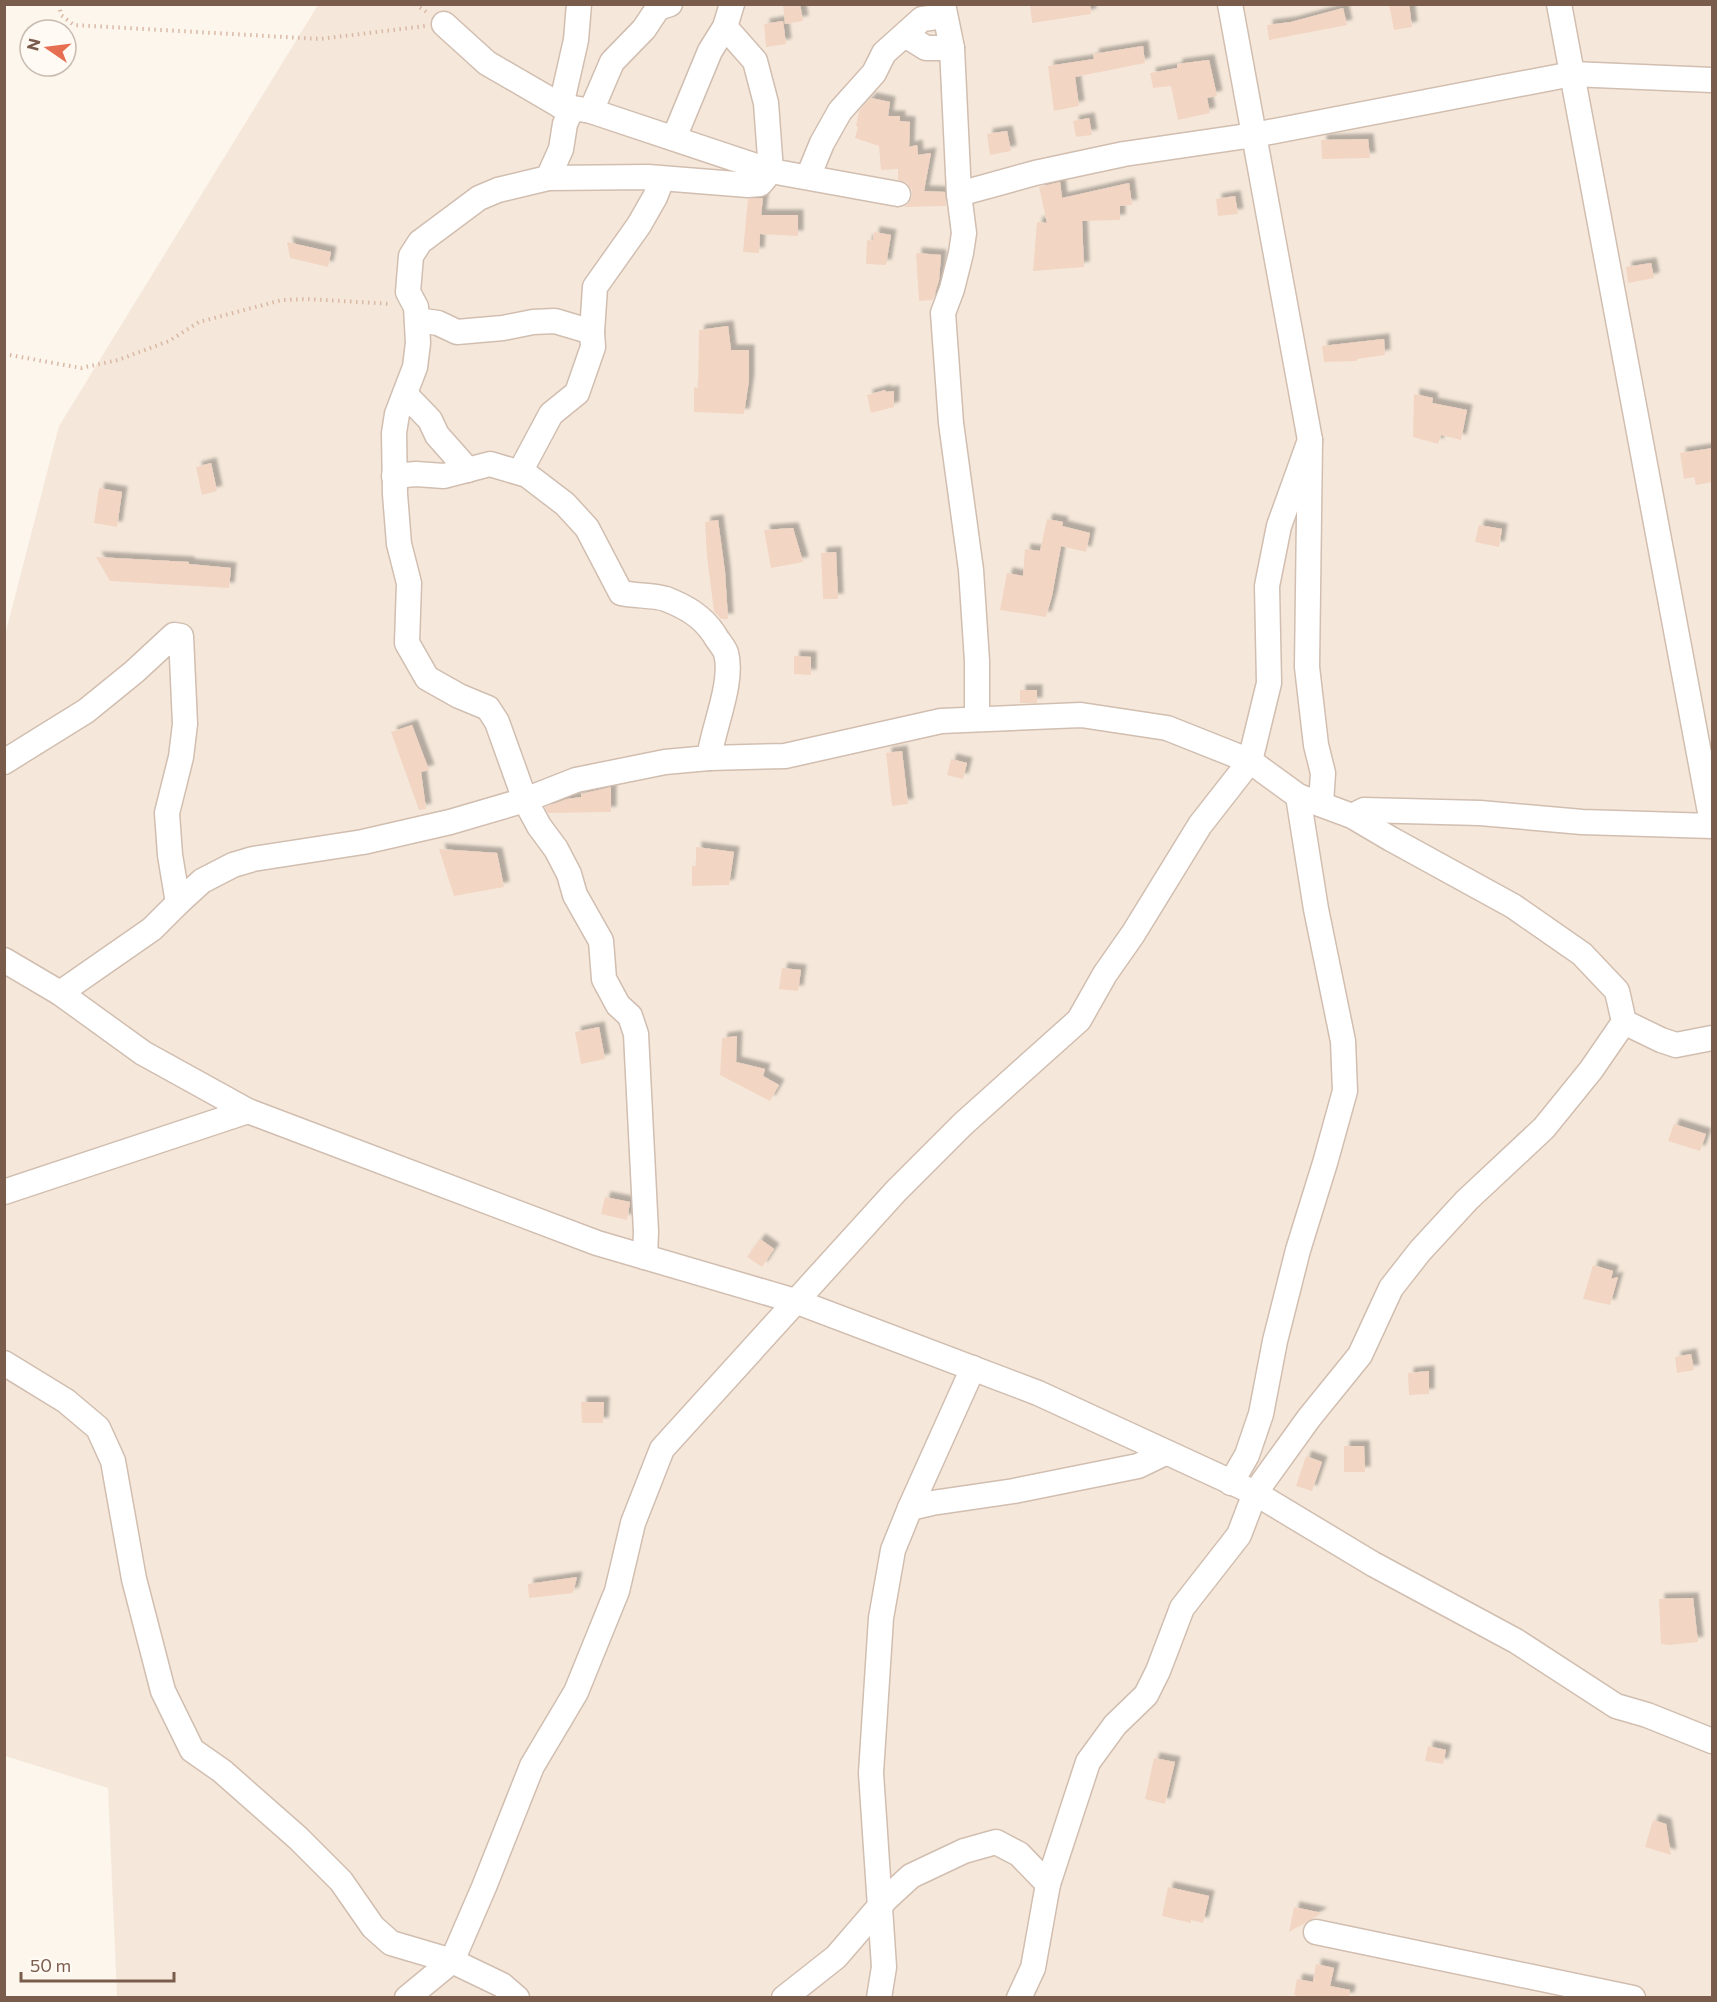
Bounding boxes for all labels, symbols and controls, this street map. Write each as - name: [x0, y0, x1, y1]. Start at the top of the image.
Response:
- north arrow: [18, 18, 78, 78]
- text: N: [22, 36, 44, 52]
- scale bar: [21, 1945, 174, 1983]
- text: 50 m: [30, 1954, 71, 1976]

